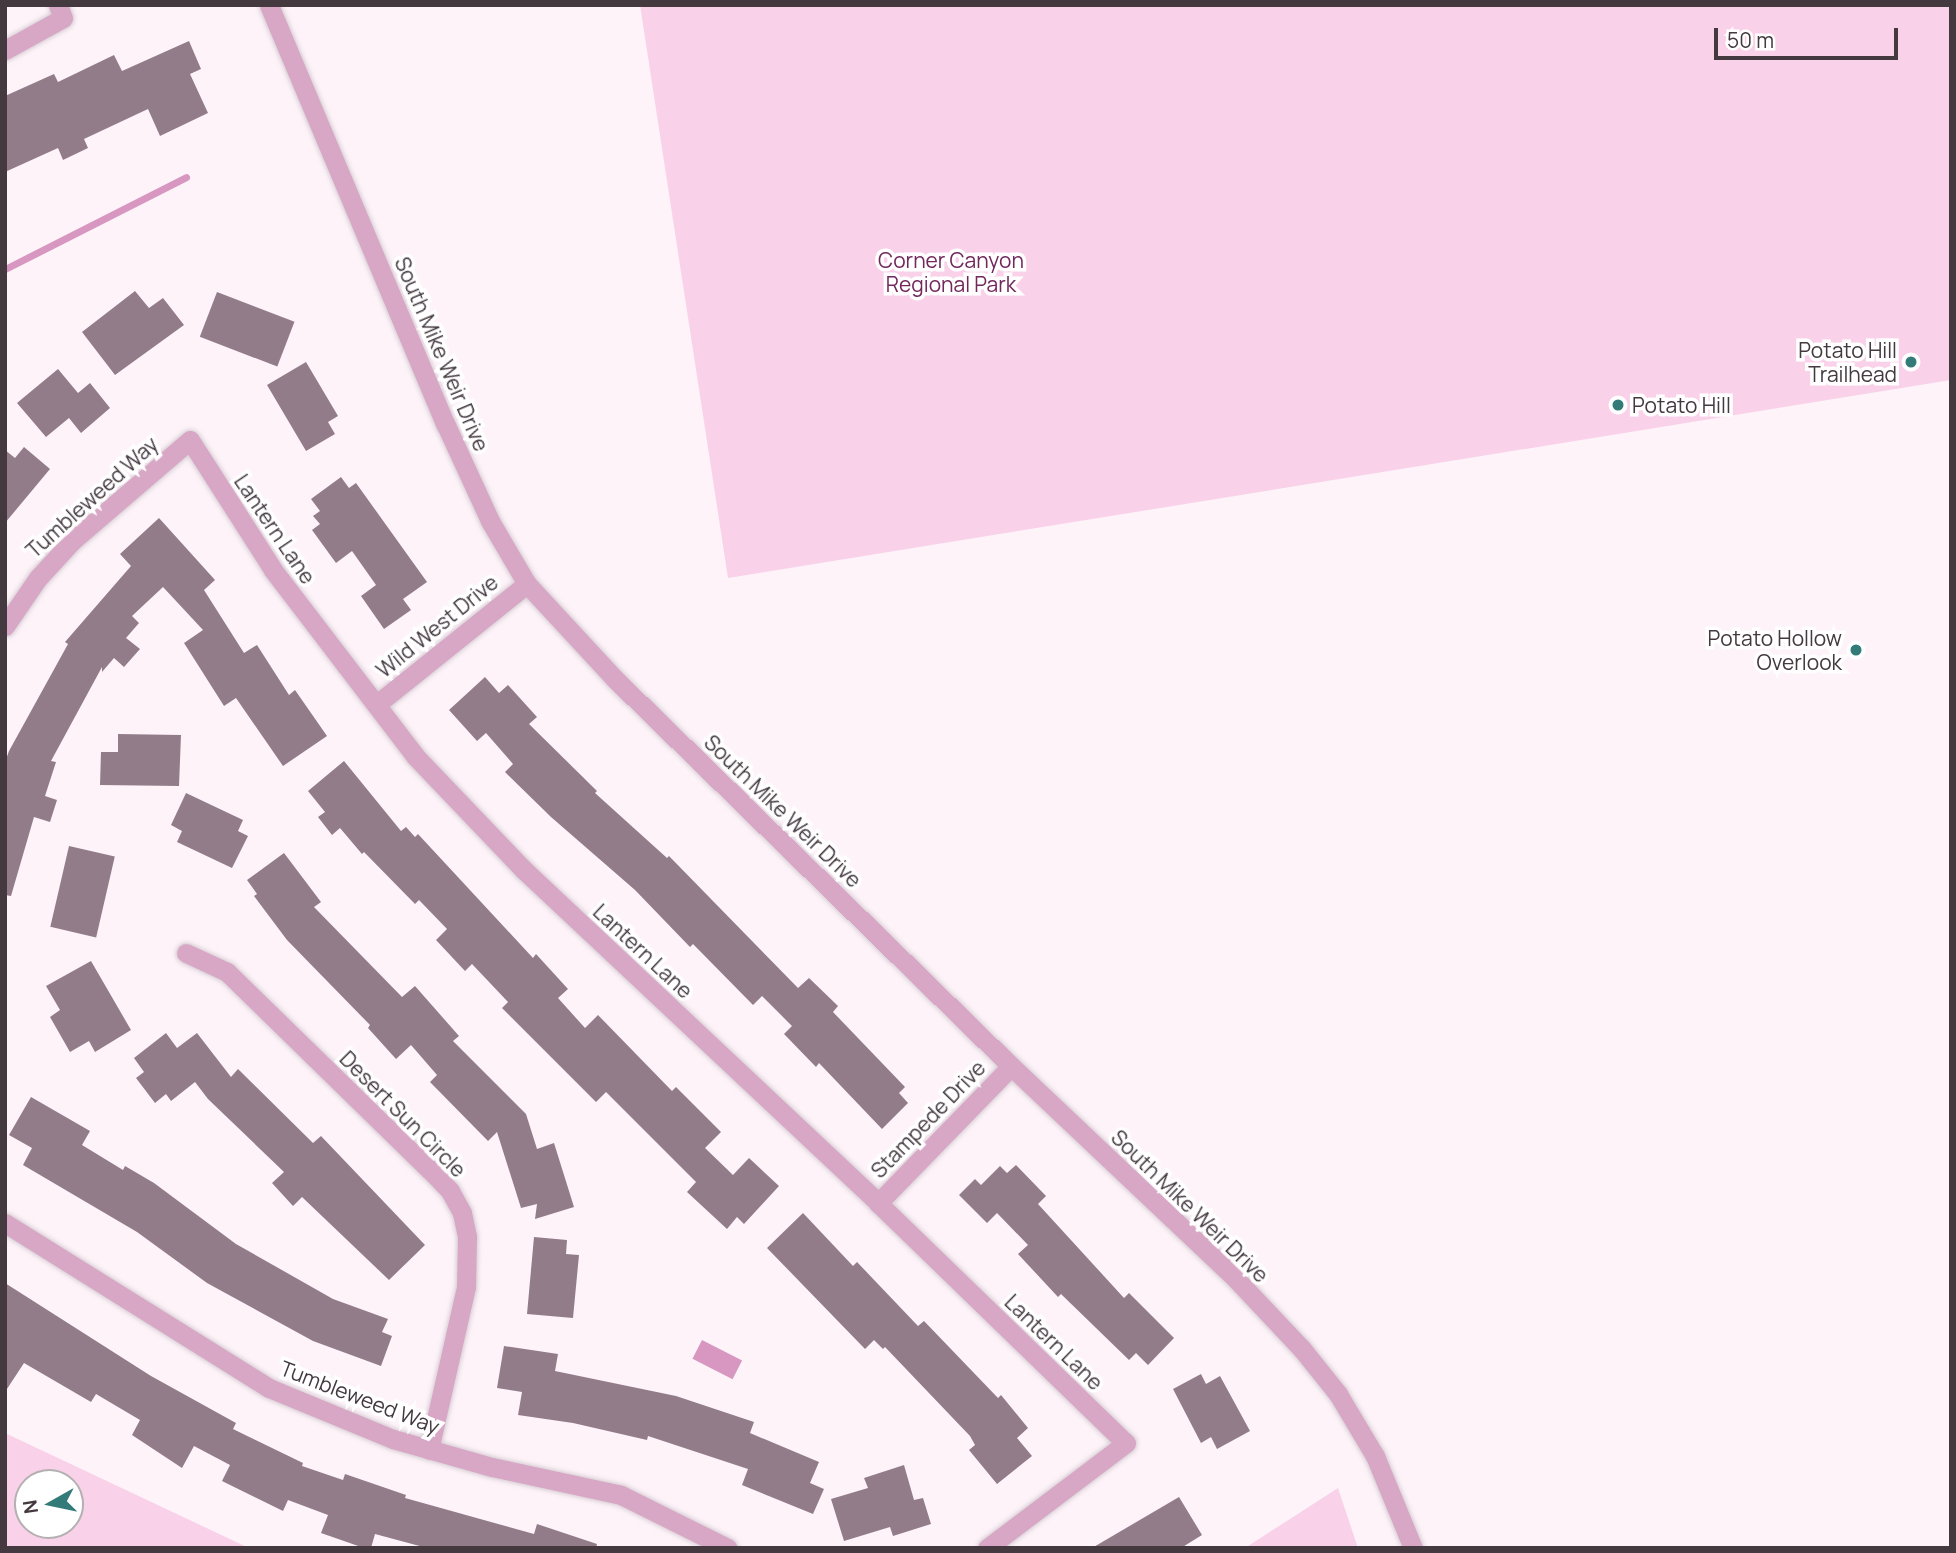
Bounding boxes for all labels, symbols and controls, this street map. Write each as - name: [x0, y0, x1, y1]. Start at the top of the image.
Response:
- scale bar: [1718, 14, 1902, 58]
- text: 50 m: [1727, 26, 1774, 54]
- park label: Corner Canyon Regional Park: [878, 247, 1024, 297]
- street label: South Mike Weir Drive: [390, 253, 494, 455]
- place label: Potato Hill Trailhead: [1798, 337, 1897, 387]
- marker: Potato Hill Trailhead: [1903, 354, 1919, 370]
- place label: Potato Hill: [1632, 392, 1731, 418]
- marker: Potato Hill: [1610, 397, 1626, 413]
- street label: Tumbleweed Way: [21, 431, 163, 563]
- street label: Lantern Lane: [229, 470, 321, 588]
- street label: Wild West Drive: [371, 569, 503, 683]
- place label: Potato Hollow Overlook: [1708, 625, 1842, 675]
- marker: Potato Hollow Overlook: [1848, 642, 1864, 658]
- street label: South Mike Weir Drive: [699, 729, 867, 893]
- street label: Lantern Lane: [588, 899, 698, 1003]
- street label: Desert Sun Circle: [335, 1046, 471, 1182]
- street label: Stampede Drive: [866, 1055, 990, 1183]
- street label: South Mike Weir Drive: [1106, 1124, 1274, 1288]
- street label: Lantern Lane: [1000, 1289, 1108, 1395]
- street label: Tumbleweed Way: [277, 1355, 443, 1439]
- north arrow: [14, 1469, 84, 1539]
- text: N: [16, 1498, 44, 1516]

